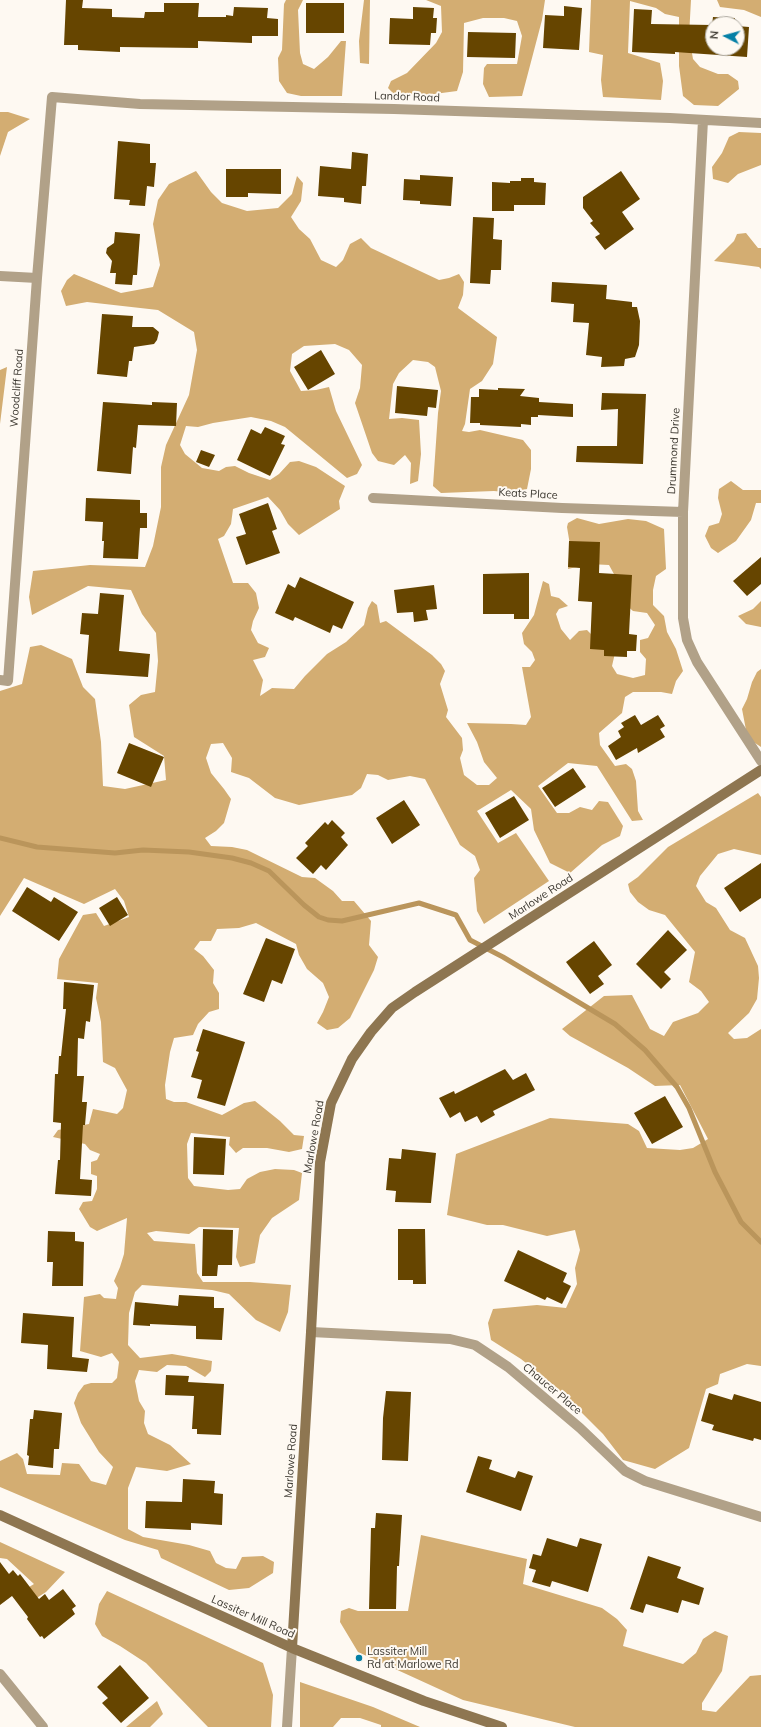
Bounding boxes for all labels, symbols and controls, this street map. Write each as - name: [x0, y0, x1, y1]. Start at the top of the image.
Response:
- north arrow: [705, 16, 745, 56]
- text: N: [707, 30, 721, 40]
- street label: Landor Road: [374, 89, 440, 105]
- street label: Woodcliff Road: [8, 348, 26, 428]
- street label: Drummond Drive: [665, 407, 683, 495]
- street label: Keats Place: [498, 486, 558, 502]
- street label: Marlowe Road: [506, 871, 576, 923]
- street label: Marlowe Road: [301, 1099, 327, 1175]
- street label: Chaucer Place: [520, 1361, 584, 1417]
- street label: Marlowe Road: [282, 1424, 300, 1498]
- street label: Lassiter Mill Road: [209, 1593, 297, 1641]
- place label: Lassiter Mill Rd at Marlowe Rd: [367, 1645, 459, 1671]
- marker: Lassiter Mill Rd at Marlowe Rd: [354, 1653, 364, 1663]

